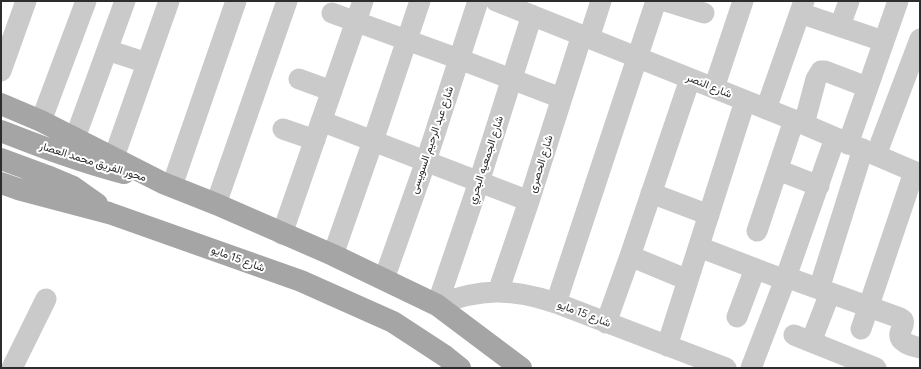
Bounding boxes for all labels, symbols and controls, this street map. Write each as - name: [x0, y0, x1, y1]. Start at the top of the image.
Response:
- street label: شارع النصر: [684, 71, 734, 101]
- street label: شارع عبد الرحيم السويسى: [407, 84, 457, 196]
- street label: شارع الجمعيه البحري: [465, 114, 507, 206]
- street label: شارع الحصرى: [526, 134, 556, 194]
- street label: محور الفريق محمد العصار: [38, 139, 148, 185]
- street label: شارع 15 مايو: [209, 243, 267, 275]
- street label: شارع 15 مايو: [555, 298, 613, 330]

